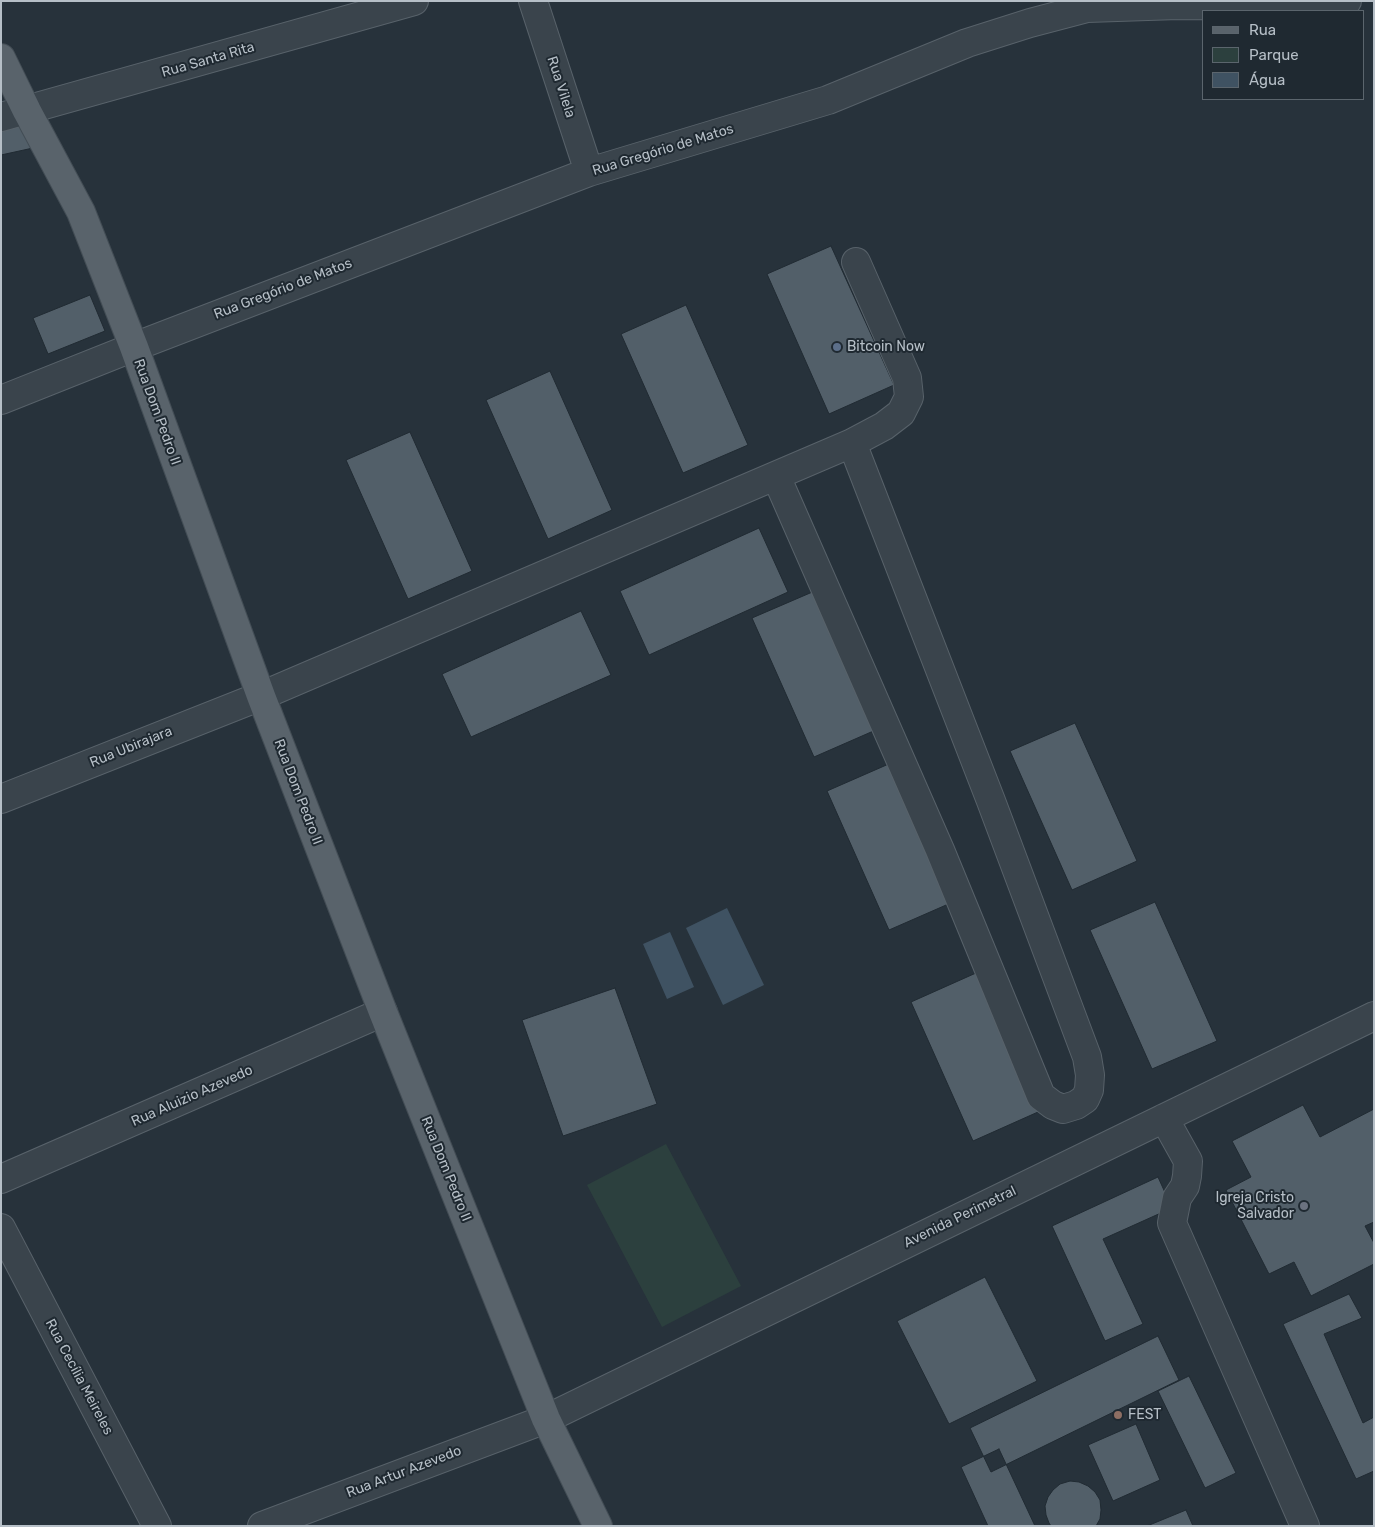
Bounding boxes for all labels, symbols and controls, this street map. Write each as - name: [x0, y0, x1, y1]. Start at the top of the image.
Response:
- legend: [1202, 10, 1365, 100]
- text: Rua: [1249, 21, 1276, 39]
- street label: Rua Santa Rita: [160, 39, 256, 81]
- text: Parque: [1249, 46, 1299, 64]
- street label: Rua Vilela: [543, 54, 579, 120]
- text: Água: [1249, 71, 1285, 89]
- street label: Rua Gregório de Matos: [590, 120, 736, 180]
- street label: Rua Gregório de Matos: [211, 255, 355, 323]
- place label: Bitcoin Now: [847, 339, 925, 355]
- marker: Bitcoin Now: [831, 341, 843, 353]
- street label: Rua Dom Pedro II: [130, 357, 184, 467]
- street label: Rua Ubirajara: [87, 723, 175, 771]
- street label: Rua Dom Pedro II: [270, 737, 326, 847]
- street label: Rua Aluizio Azevedo: [129, 1062, 255, 1130]
- street label: Rua Dom Pedro II: [417, 1114, 475, 1224]
- street label: Avenida Perimetral: [901, 1182, 1019, 1252]
- place label: Igreja Cristo Salvador: [1215, 1190, 1294, 1222]
- marker: Igreja Cristo Salvador: [1298, 1200, 1310, 1212]
- street label: Rua Cecília Meireles: [41, 1316, 117, 1438]
- place label: FEST: [1128, 1407, 1161, 1423]
- marker: FEST: [1112, 1409, 1124, 1421]
- street label: Rua Artur Azevedo: [344, 1442, 464, 1502]

